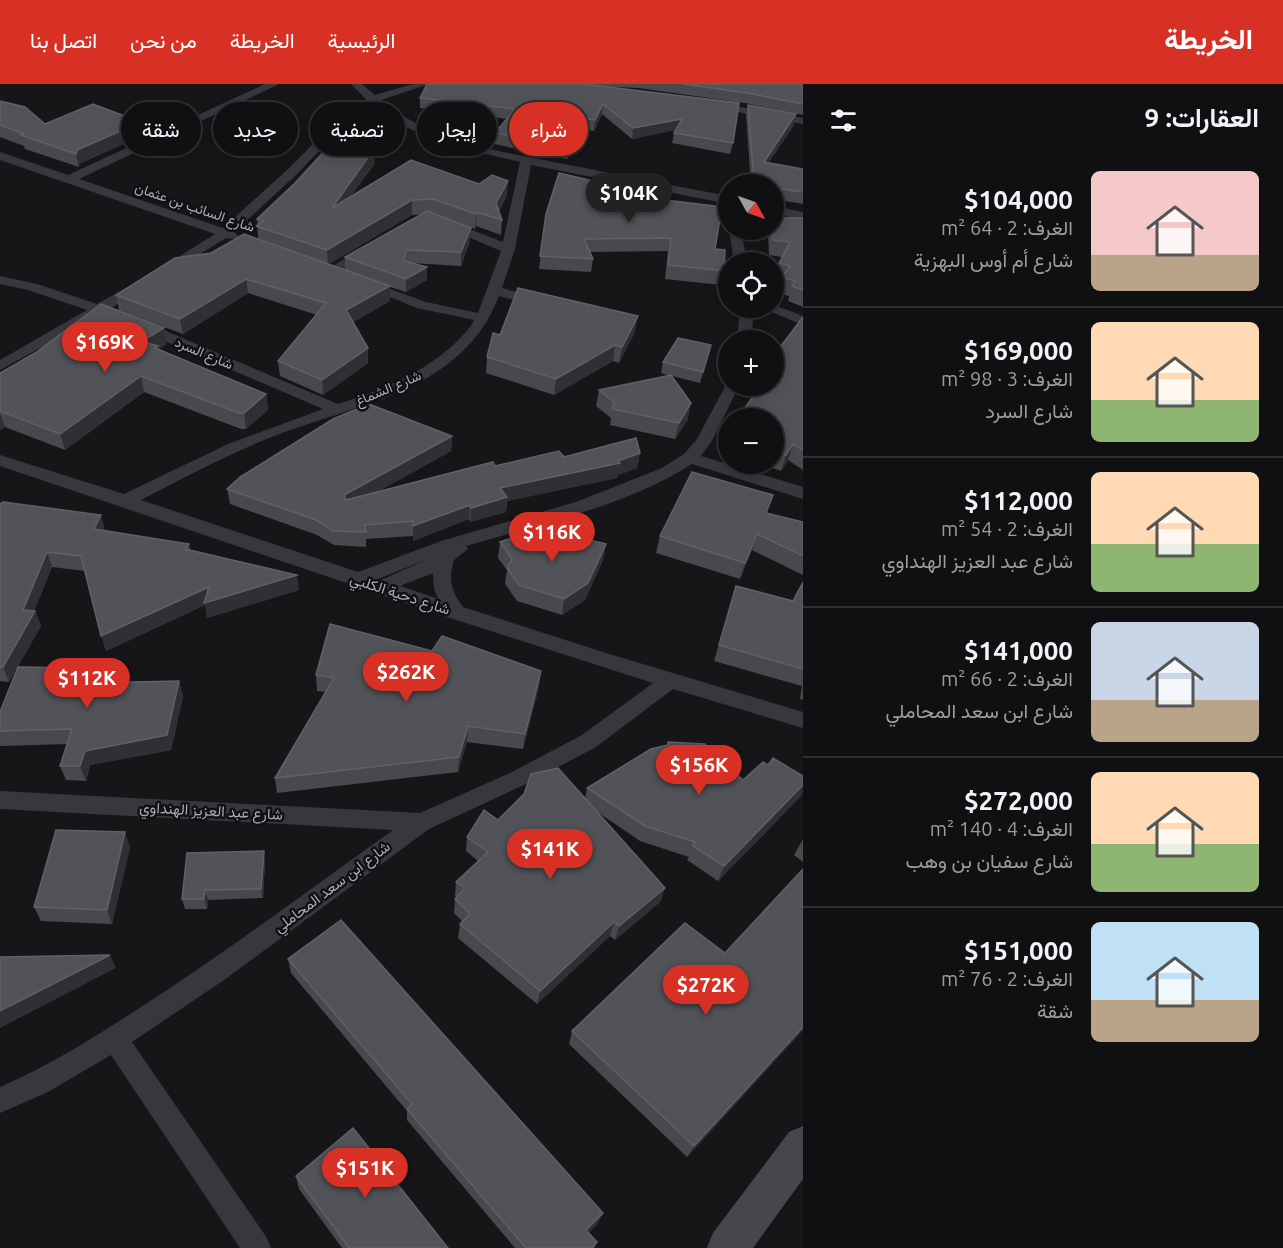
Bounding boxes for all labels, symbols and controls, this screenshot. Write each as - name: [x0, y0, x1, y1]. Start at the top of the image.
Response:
- text: الخريطة: [1164, 23, 1253, 54]
- text: اتصل بنا: [30, 28, 97, 52]
- text: من نحن: [130, 28, 197, 52]
- text: الخريطة: [230, 28, 295, 52]
- text: الرئيسية: [328, 28, 395, 52]
- chip: شقة: [121, 102, 201, 156]
- chip: جديد: [213, 102, 298, 156]
- chip: تصفية: [310, 102, 405, 156]
- chip: إيجار: [417, 102, 497, 156]
- chip: شراء: [509, 102, 588, 156]
- text: العقارات: 9: [1145, 103, 1259, 132]
- icon: filters: [827, 104, 860, 137]
- pin: $104K: [587, 173, 671, 224]
- north arrow: [718, 174, 784, 240]
- map controls: [718, 174, 784, 474]
- street label: شارع السائب بن عثمان: [132, 179, 257, 238]
- text: $104K: [600, 181, 658, 204]
- text: $104,000: [964, 185, 1073, 214]
- icon: home: [1139, 195, 1211, 267]
- text: الغرف: 2 · 64 m²: [941, 216, 1073, 239]
- text: شارع أم أوس البهزية: [914, 248, 1073, 271]
- button: locate: [718, 252, 784, 318]
- pin: $169K: [63, 322, 147, 373]
- text: $169K: [76, 330, 134, 353]
- button: +: [718, 330, 784, 396]
- street label: شارع السرد: [171, 334, 235, 375]
- text: $169,000: [964, 336, 1073, 365]
- icon: home: [1139, 346, 1211, 418]
- street label: شارع الشماغ: [353, 367, 425, 412]
- text: الغرف: 3 · 98 m²: [941, 367, 1073, 390]
- text: شارع السرد: [985, 399, 1073, 422]
- button: −: [718, 408, 784, 474]
- text: $112,000: [964, 486, 1073, 515]
- icon: home: [1139, 496, 1211, 568]
- pin: $116K: [510, 512, 594, 563]
- text: الغرف: 2 · 54 m²: [941, 517, 1073, 540]
- text: $116K: [523, 520, 581, 543]
- text: شارع عبد العزيز الهنداوي: [881, 549, 1073, 572]
- street label: شارع دحية الكلبي: [347, 569, 452, 622]
- text: $141,000: [964, 636, 1073, 665]
- icon: home: [1139, 646, 1211, 718]
- pin: $262K: [364, 652, 448, 703]
- pin: $112K: [45, 658, 129, 709]
- text: $262K: [377, 660, 435, 683]
- text: $112K: [58, 666, 116, 689]
- text: الغرف: 2 · 66 m²: [941, 667, 1073, 690]
- text: شارع ابن سعد المحاملي: [885, 699, 1073, 722]
- pin: $156K: [657, 745, 741, 796]
- text: $156K: [670, 753, 728, 776]
- text: $272,000: [964, 786, 1073, 815]
- icon: home: [1139, 796, 1211, 868]
- street label: شارع عبد العزيز الهنداوي: [139, 798, 283, 828]
- text: الغرف: 4 · 140 m²: [930, 817, 1073, 840]
- pin: $141K: [508, 829, 592, 880]
- street label: شارع ابن سعد المحاملي: [270, 837, 396, 940]
- text: $141K: [521, 837, 579, 860]
- text: شارع سفيان بن وهب: [906, 849, 1073, 872]
- text: $151,000: [964, 936, 1073, 965]
- icon: home: [1139, 946, 1211, 1018]
- pin: $272K: [664, 965, 748, 1016]
- text: الغرف: 2 · 76 m²: [941, 967, 1073, 990]
- text: $272K: [677, 973, 735, 996]
- text: شقة: [1037, 999, 1073, 1022]
- pin: $151K: [323, 1148, 407, 1199]
- text: $151K: [336, 1156, 394, 1179]

